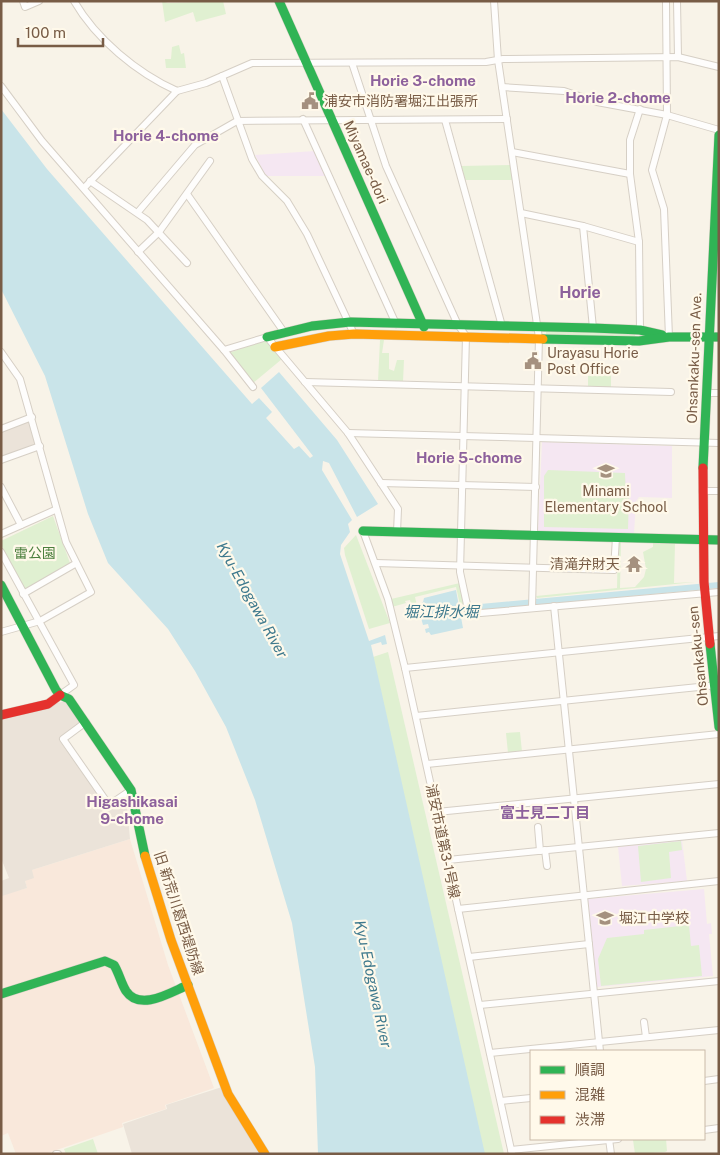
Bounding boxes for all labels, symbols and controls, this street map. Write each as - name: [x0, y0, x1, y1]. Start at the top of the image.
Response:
- scale bar: [18, 15, 102, 47]
- text: 100 m: [25, 24, 66, 41]
- district label: Horie 3-chome: [370, 72, 476, 89]
- district label: Horie 2-chome: [565, 89, 671, 106]
- public building icon: 浦安市消防署堀江出張所: [300, 91, 320, 111]
- place label: 浦安市消防署堀江出張所: [324, 93, 478, 109]
- street label: Miyamae-dori: [341, 118, 391, 206]
- district label: Horie 4-chome: [113, 127, 219, 144]
- district label: Horie: [559, 283, 601, 302]
- street label: Ohsankaku-sen Ave.: [684, 292, 704, 424]
- place label: Urayasu Horie Post Office: [547, 345, 639, 377]
- public building icon: Urayasu Horie Post Office: [523, 351, 543, 371]
- district label: Horie 5-chome: [416, 449, 522, 466]
- school or university icon: Minami Elementary School: [596, 461, 616, 481]
- place label: Minami Elementary School: [545, 483, 667, 515]
- water label: Kyu-Edogawa River: [214, 539, 291, 661]
- park label: 雷公園: [14, 545, 56, 561]
- temple icon: 清滝弁財天: [624, 554, 644, 574]
- place label: 清滝弁財天: [550, 556, 620, 572]
- water label: 堀江排水堀: [403, 603, 480, 620]
- street label: Ohsankaku-sen: [685, 605, 711, 707]
- street label: 浦安市道第3-1号線: [423, 782, 463, 900]
- district label: Higashikasai 9-chome: [86, 793, 178, 827]
- district label: 富士見二丁目: [500, 804, 590, 821]
- street label: 旧 新荒川葛西堤防線: [151, 849, 207, 977]
- school or university icon: 堀江中学校: [595, 908, 615, 928]
- place label: 堀江中学校: [619, 910, 689, 926]
- water label: Kyu-Edogawa River: [352, 919, 395, 1049]
- legend: [530, 1050, 705, 1140]
- text: 順調: [575, 1061, 605, 1078]
- text: 混雑: [575, 1086, 605, 1103]
- text: 渋滞: [575, 1111, 605, 1128]

